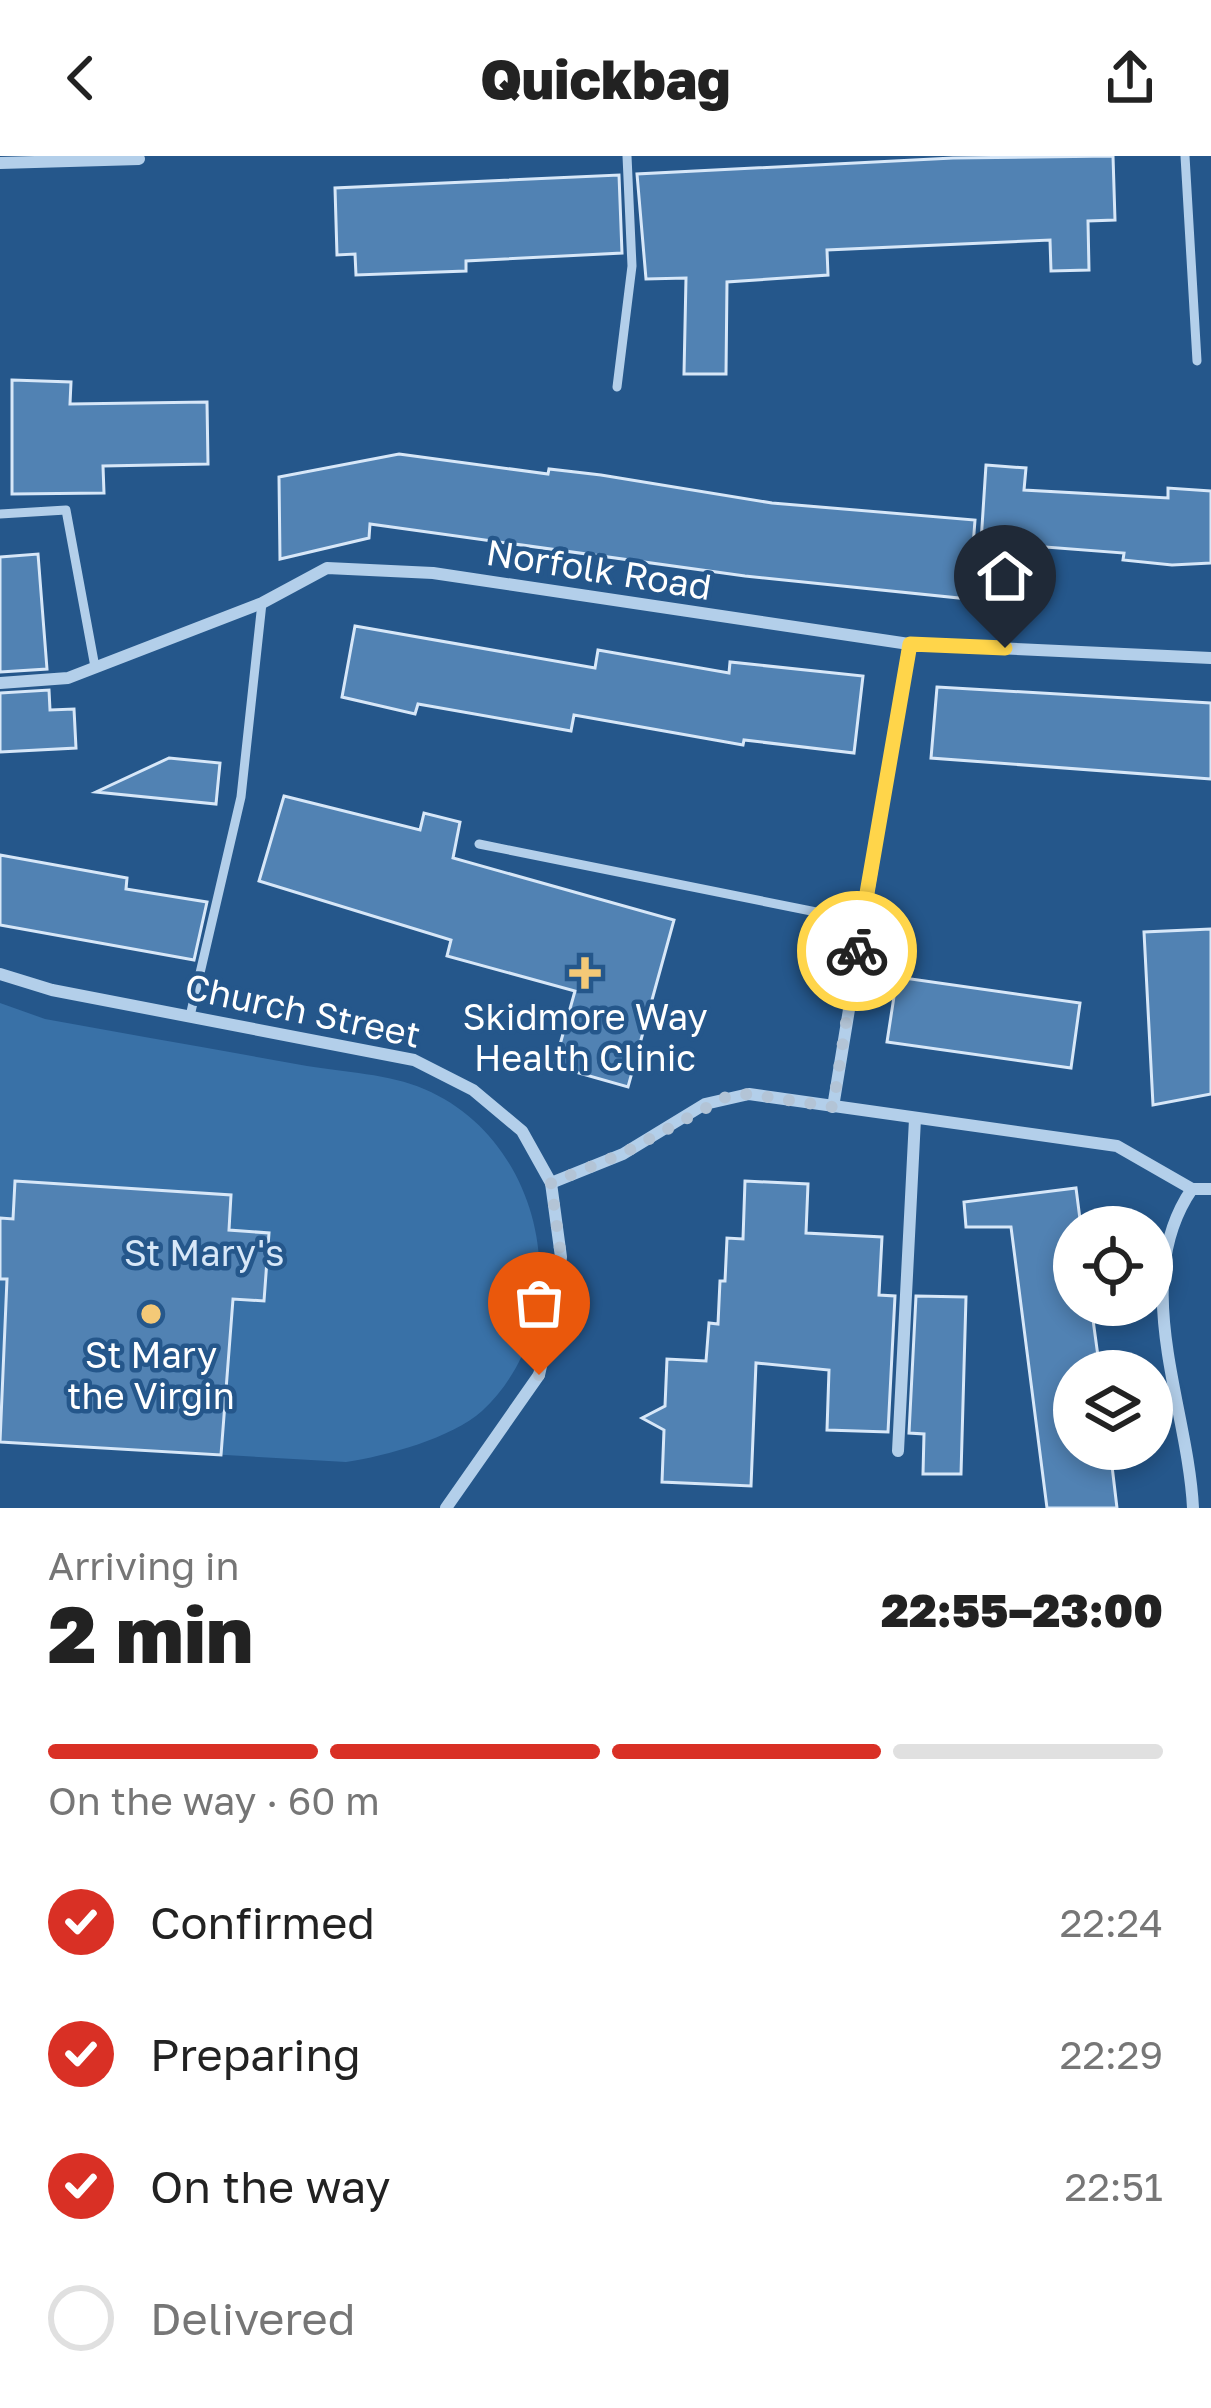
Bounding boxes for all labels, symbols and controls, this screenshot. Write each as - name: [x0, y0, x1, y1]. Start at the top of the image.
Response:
- icon: back: [48, 45, 114, 111]
- icon: share: [1097, 45, 1163, 111]
- text: Quickbag: [480, 46, 731, 111]
- pin: [954, 525, 1056, 648]
- street label: Norfolk Road: [483, 530, 715, 608]
- icon: home: [972, 543, 1038, 609]
- courier: [797, 891, 917, 1011]
- icon: bike: [824, 918, 890, 984]
- marker: Skidmore Way Health Clinic: [569, 957, 601, 989]
- street label: Church Street: [181, 964, 425, 1056]
- place label: Skidmore Way Health Clinic: [462, 995, 708, 1079]
- map controls: [1053, 1206, 1173, 1470]
- button: locate: [1053, 1206, 1173, 1326]
- park label: St Mary's: [124, 1231, 284, 1274]
- pin: [488, 1252, 590, 1375]
- icon: bag: [506, 1270, 572, 1336]
- marker: St Mary the Virgin: [138, 1301, 164, 1327]
- place label: St Mary the Virgin: [67, 1333, 235, 1417]
- button: layers: [1053, 1350, 1173, 1470]
- text: Arriving in: [48, 1542, 239, 1589]
- text: 22:55–23:00: [881, 1583, 1163, 1637]
- text: 2 min: [48, 1587, 253, 1680]
- text: On the way · 60 m: [48, 1777, 380, 1824]
- icon: check: [48, 1889, 114, 1955]
- text: Confirmed: [150, 1895, 375, 1949]
- text: 22:24: [1060, 1899, 1163, 1946]
- icon: check: [48, 2021, 114, 2087]
- text: Preparing: [150, 2027, 361, 2081]
- text: 22:29: [1060, 2031, 1163, 2078]
- icon: check: [48, 2153, 114, 2219]
- text: On the way: [150, 2159, 391, 2213]
- text: 22:51: [1065, 2163, 1163, 2210]
- text: Delivered: [150, 2291, 355, 2345]

